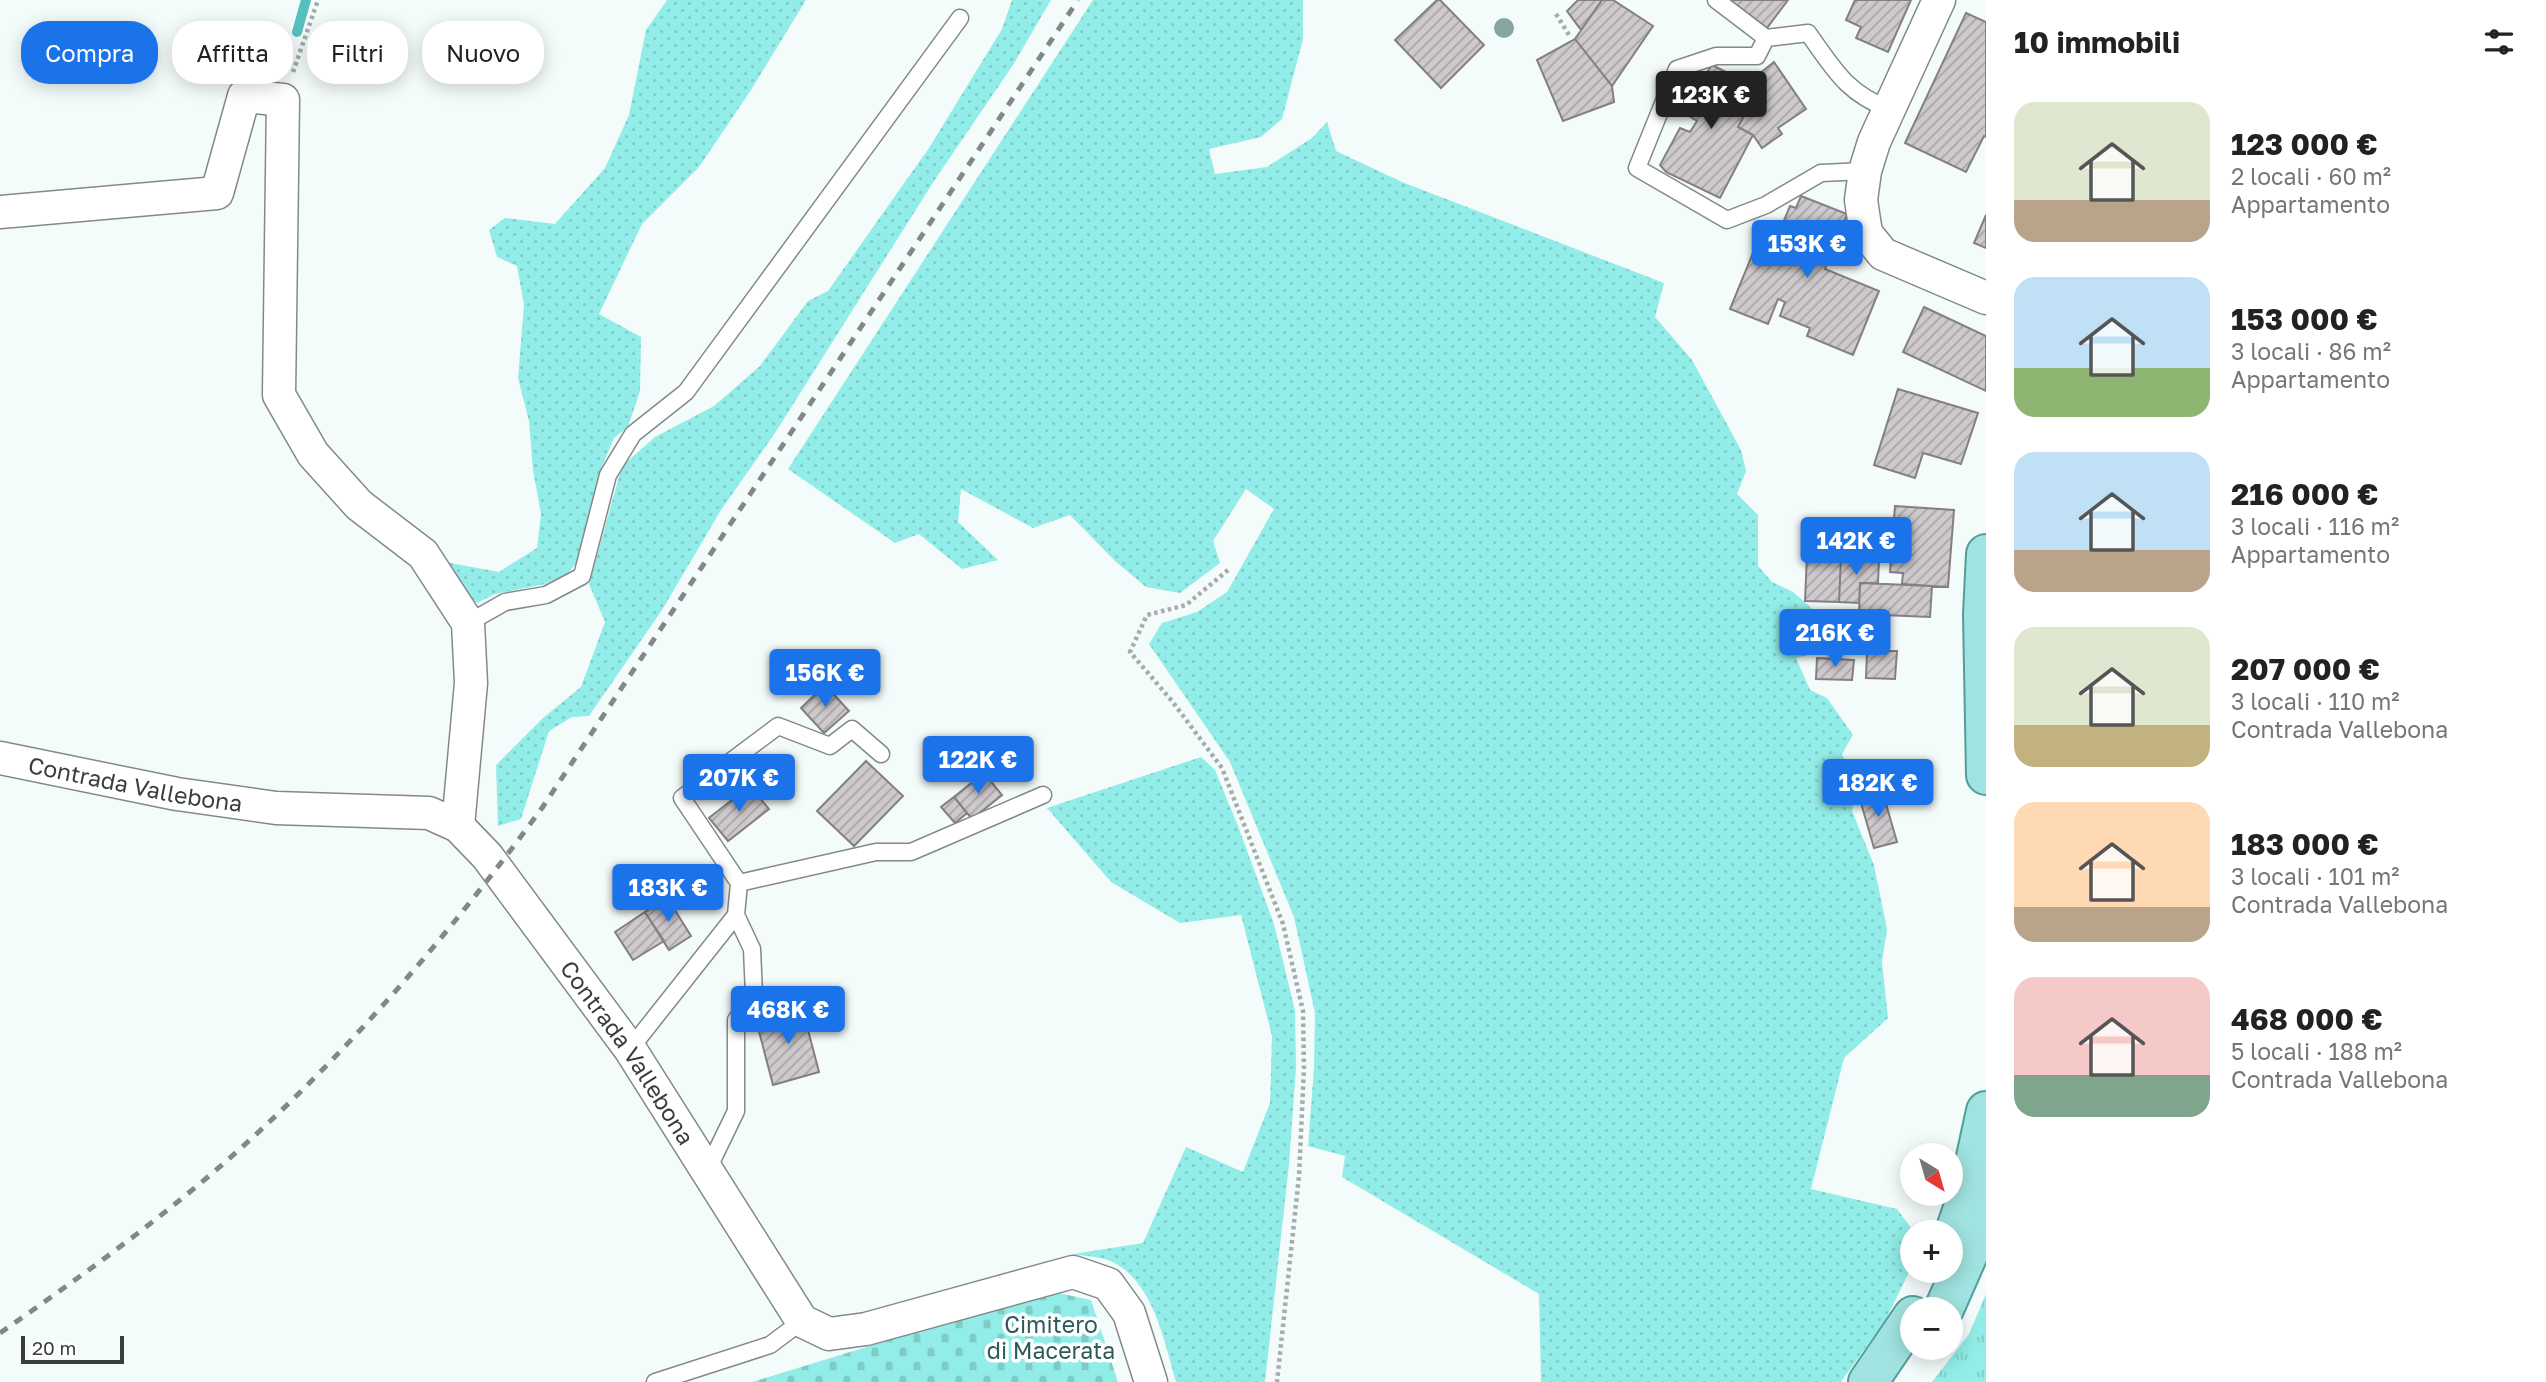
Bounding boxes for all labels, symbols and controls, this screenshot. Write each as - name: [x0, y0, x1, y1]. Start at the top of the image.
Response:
- chip: Compra: [21, 21, 158, 84]
- chip: Affitta: [172, 21, 293, 84]
- chip: Filtri: [307, 21, 408, 84]
- chip: Nuovo: [422, 21, 544, 84]
- icon: filters: [2480, 23, 2518, 61]
- text: 10 immobili: [2014, 24, 2180, 60]
- pin: 123K €: [1654, 72, 1768, 131]
- text: 123K €: [1672, 80, 1750, 108]
- text: 123 000 €: [2231, 126, 2378, 162]
- icon: home: [2070, 130, 2154, 214]
- text: 2 locali · 60 m²: [2231, 162, 2391, 190]
- text: Appartamento: [2231, 190, 2390, 218]
- pin: 153K €: [1750, 220, 1864, 280]
- text: 153K €: [1768, 229, 1846, 257]
- text: 153 000 €: [2231, 301, 2378, 337]
- icon: home: [2070, 305, 2154, 389]
- text: 3 locali · 86 m²: [2231, 337, 2391, 365]
- text: Appartamento: [2231, 365, 2390, 393]
- text: 216 000 €: [2231, 476, 2378, 512]
- icon: home: [2070, 480, 2154, 564]
- text: 3 locali · 116 m²: [2231, 512, 2399, 540]
- pin: 142K €: [1799, 518, 1913, 577]
- text: 142K €: [1817, 526, 1895, 554]
- text: Appartamento: [2231, 540, 2390, 568]
- pin: 216K €: [1778, 610, 1892, 669]
- text: 216K €: [1795, 618, 1875, 646]
- pin: 156K €: [768, 650, 882, 709]
- text: 207 000 €: [2231, 651, 2380, 687]
- icon: home: [2070, 655, 2154, 739]
- text: 156K €: [785, 658, 865, 686]
- text: 3 locali · 110 m²: [2231, 687, 2400, 715]
- text: Contrada Vallebona: [2231, 715, 2448, 743]
- pin: 122K €: [921, 736, 1035, 796]
- text: 122K €: [939, 745, 1017, 773]
- street label: Contrada Vallebona: [26, 750, 244, 817]
- pin: 207K €: [682, 754, 796, 814]
- pin: 182K €: [1821, 760, 1935, 819]
- text: 207K €: [699, 763, 779, 791]
- text: 182K €: [1838, 768, 1918, 796]
- text: 183 000 €: [2231, 826, 2379, 862]
- icon: home: [2070, 830, 2154, 914]
- text: 3 locali · 101 m²: [2231, 862, 2400, 890]
- pin: 183K €: [611, 864, 725, 924]
- text: 183K €: [628, 873, 708, 901]
- text: Contrada Vallebona: [2231, 890, 2448, 918]
- street label: Contrada Vallebona: [555, 955, 701, 1150]
- pin: 468K €: [731, 986, 845, 1046]
- text: 468K €: [747, 995, 829, 1023]
- text: 468 000 €: [2231, 1001, 2383, 1037]
- icon: home: [2070, 1005, 2154, 1089]
- text: 5 locali · 188 m²: [2231, 1037, 2402, 1065]
- text: Contrada Vallebona: [2231, 1065, 2448, 1093]
- north arrow: [1900, 1143, 1964, 1206]
- map controls: [1900, 1143, 1963, 1360]
- button: +: [1900, 1220, 1963, 1283]
- button: −: [1900, 1297, 1963, 1360]
- park label: Cimitero di Macerata: [987, 1310, 1115, 1364]
- scale bar: [21, 1333, 124, 1365]
- text: 20 m: [32, 1336, 76, 1359]

